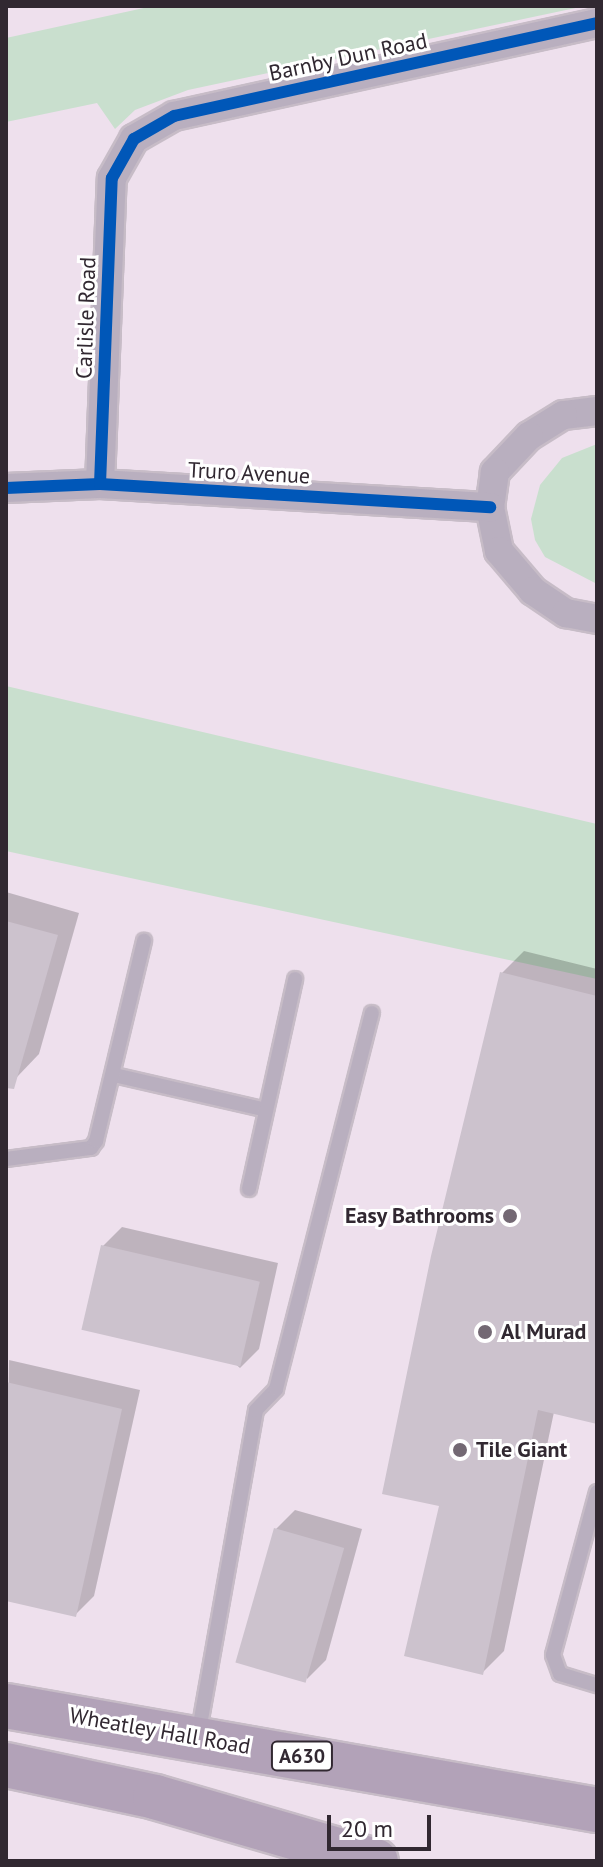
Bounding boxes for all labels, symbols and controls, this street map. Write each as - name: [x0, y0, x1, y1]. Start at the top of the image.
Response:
- street label: Barnby Dun Road: [266, 27, 430, 87]
- street label: Carlisle Road: [71, 256, 101, 380]
- street label: Truro Avenue: [187, 457, 311, 489]
- place label: Easy Bathrooms: [344, 1203, 494, 1229]
- marker: Easy Bathrooms: [501, 1207, 519, 1225]
- place label: Al Murad: [501, 1319, 586, 1345]
- marker: Al Murad: [476, 1323, 494, 1341]
- place label: Tile Giant: [476, 1437, 568, 1463]
- marker: Tile Giant: [451, 1441, 469, 1459]
- street label: Wheatley Hall Road: [67, 1702, 253, 1760]
- road number: A630: [270, 1740, 334, 1772]
- scale bar: [331, 1799, 435, 1849]
- text: 20 m: [341, 1813, 393, 1844]

